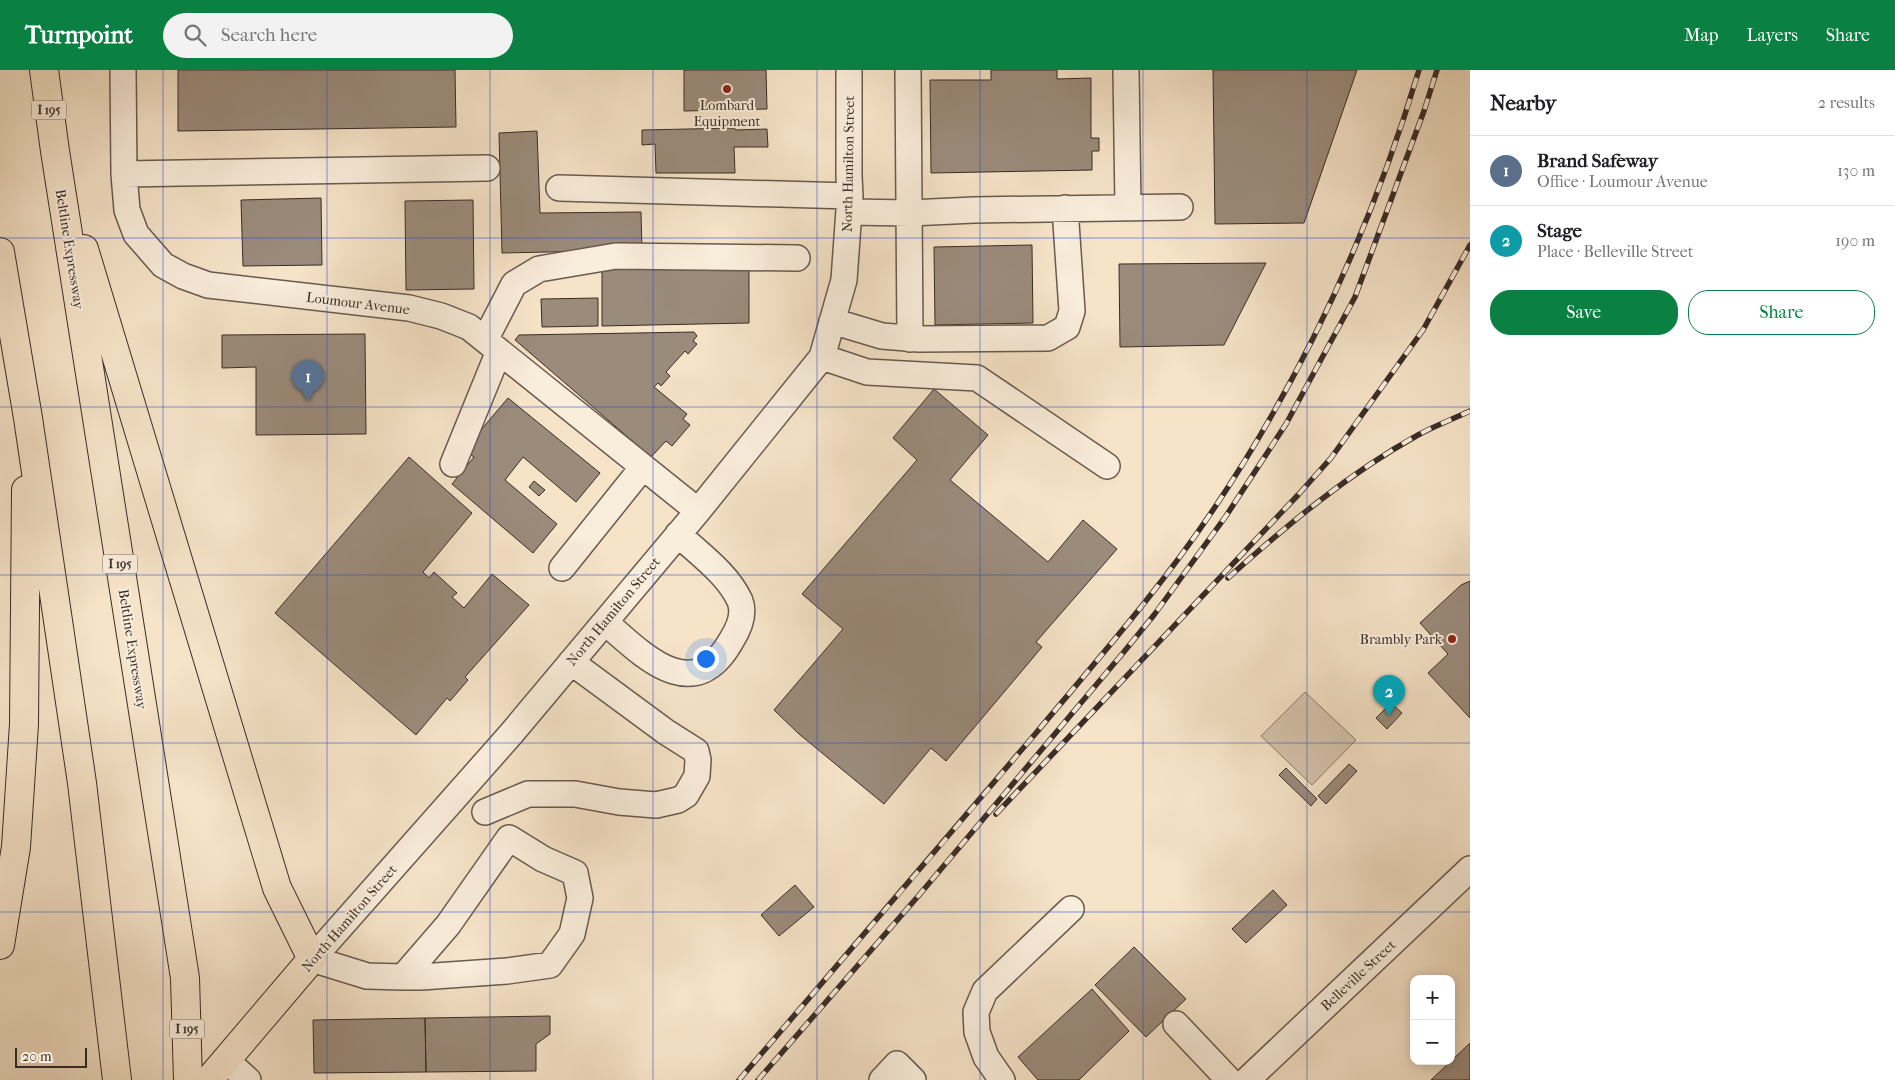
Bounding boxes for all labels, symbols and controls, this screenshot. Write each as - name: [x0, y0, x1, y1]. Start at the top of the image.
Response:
- search box: [163, 13, 513, 58]
- text: Turnpoint: [25, 21, 133, 49]
- icon: search: [181, 21, 209, 49]
- text: Search here: [221, 24, 317, 46]
- text: Map: [1684, 25, 1718, 46]
- text: Layers: [1746, 25, 1798, 46]
- text: Share: [1826, 25, 1870, 46]
- marker: Lombard Equipment: [721, 83, 733, 95]
- text: Nearby: [1490, 91, 1556, 115]
- text: 2 results: [1818, 93, 1875, 112]
- street label: North Hamilton Street: [839, 96, 858, 232]
- place label: Lombard Equipment: [694, 97, 760, 130]
- road number: I 195: [32, 100, 66, 120]
- text: Brand Safeway: [1537, 150, 1658, 172]
- text: 1: [1503, 161, 1509, 180]
- text: 130 m: [1837, 161, 1875, 180]
- text: Office · Loumour Avenue: [1537, 172, 1708, 191]
- street label: Beltline Expressway: [52, 188, 87, 311]
- text: Stage: [1537, 220, 1582, 242]
- text: 2: [1502, 231, 1510, 250]
- text: 190 m: [1835, 231, 1875, 250]
- text: Place · Belleville Street: [1537, 242, 1693, 261]
- street label: Loumour Avenue: [305, 289, 411, 318]
- button: Save: [1490, 290, 1678, 335]
- button: Share: [1688, 290, 1875, 335]
- pin: 1: [292, 360, 324, 401]
- road number: I 195: [102, 554, 138, 574]
- street label: North Hamilton Street: [563, 554, 664, 669]
- street label: Beltline Expressway: [115, 588, 150, 711]
- place label: Brambly Park: [1360, 631, 1443, 648]
- marker: Brambly Park: [1446, 633, 1458, 645]
- your location: [693, 646, 719, 672]
- pin: 2: [1373, 675, 1405, 716]
- street label: North Hamilton Street: [298, 861, 401, 975]
- street label: Belleville Street: [1317, 936, 1399, 1014]
- map controls: [1410, 975, 1455, 1065]
- button: +: [1410, 975, 1455, 1020]
- road number: I 195: [170, 1020, 204, 1039]
- button: −: [1410, 1020, 1455, 1065]
- scale bar: [15, 1045, 88, 1068]
- text: 20 m: [22, 1048, 52, 1065]

